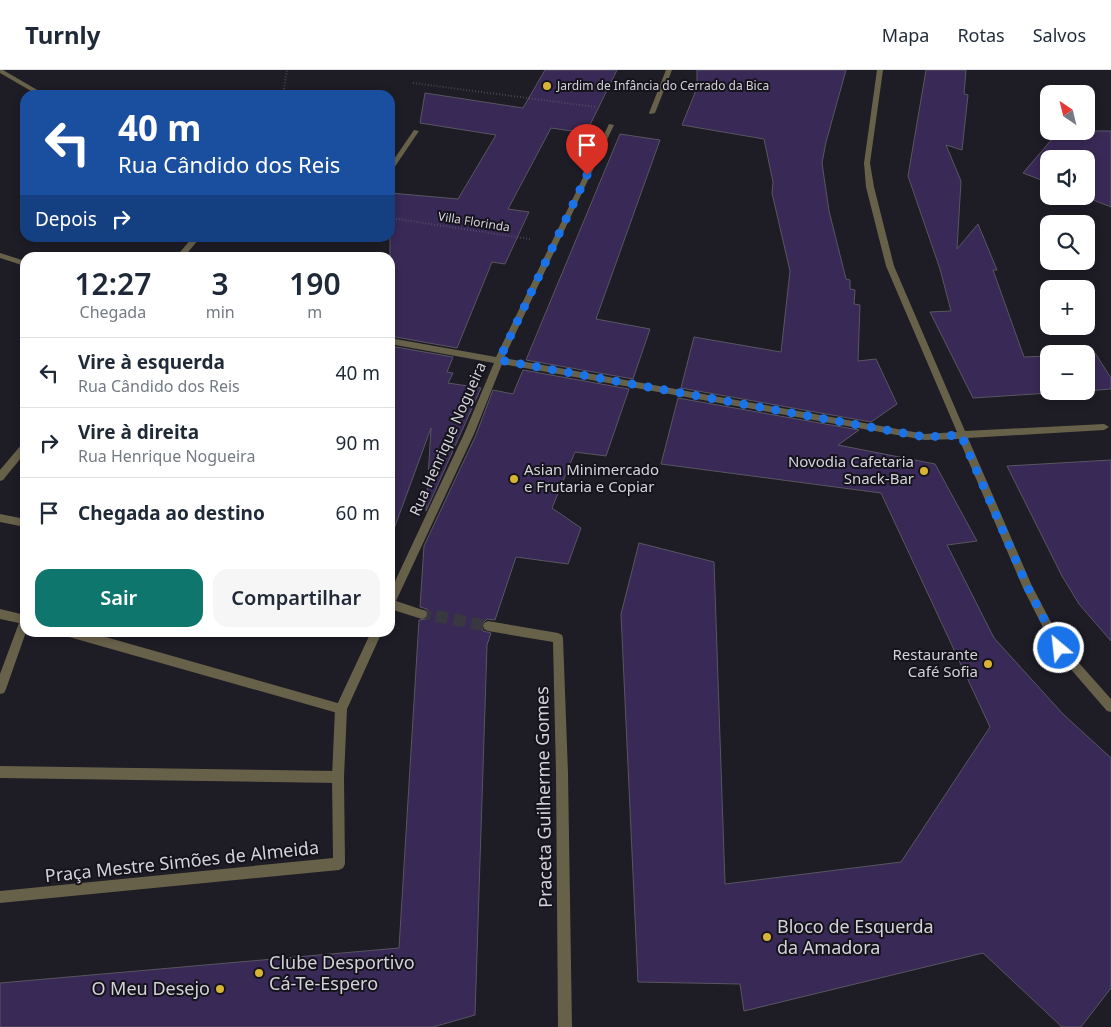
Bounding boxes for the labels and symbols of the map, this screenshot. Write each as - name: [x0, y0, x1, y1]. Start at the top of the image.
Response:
- place label: Jardim de Infância do Cerrado da Bica: [556, 77, 769, 94]
- marker: Jardim de Infância do Cerrado da Bica: [541, 80, 553, 92]
- north arrow: [1040, 85, 1095, 140]
- pin: [566, 124, 608, 175]
- street label: Villa Florinda: [437, 207, 511, 236]
- street label: Rua Henrique Nogueira: [404, 359, 490, 519]
- place label: Novodia Cafetaria Snack-Bar: [788, 451, 914, 488]
- place label: Asian Minimercado e Frutaria e Copiar: [524, 459, 659, 496]
- marker: Novodia Cafetaria Snack-Bar: [918, 465, 930, 477]
- marker: Asian Minimercado e Frutaria e Copiar: [508, 473, 520, 485]
- position arrow: [1032, 621, 1084, 673]
- place label: Restaurante Café Sofia: [892, 644, 978, 681]
- marker: Restaurante Café Sofia: [982, 658, 994, 670]
- street label: Praceta Guilherme Gomes: [529, 686, 557, 908]
- street label: Praça Mestre Simões de Almeida: [44, 835, 320, 887]
- place label: Bloco de Esquerda da Amadora: [777, 914, 934, 959]
- marker: Bloco de Esquerda da Amadora: [761, 931, 773, 943]
- place label: Clube Desportivo Cá-Te-Espero: [269, 950, 415, 995]
- marker: Clube Desportivo Cá-Te-Espero: [253, 967, 265, 979]
- place label: O Meu Desejo: [91, 976, 210, 1000]
- marker: O Meu Desejo: [214, 983, 226, 995]

